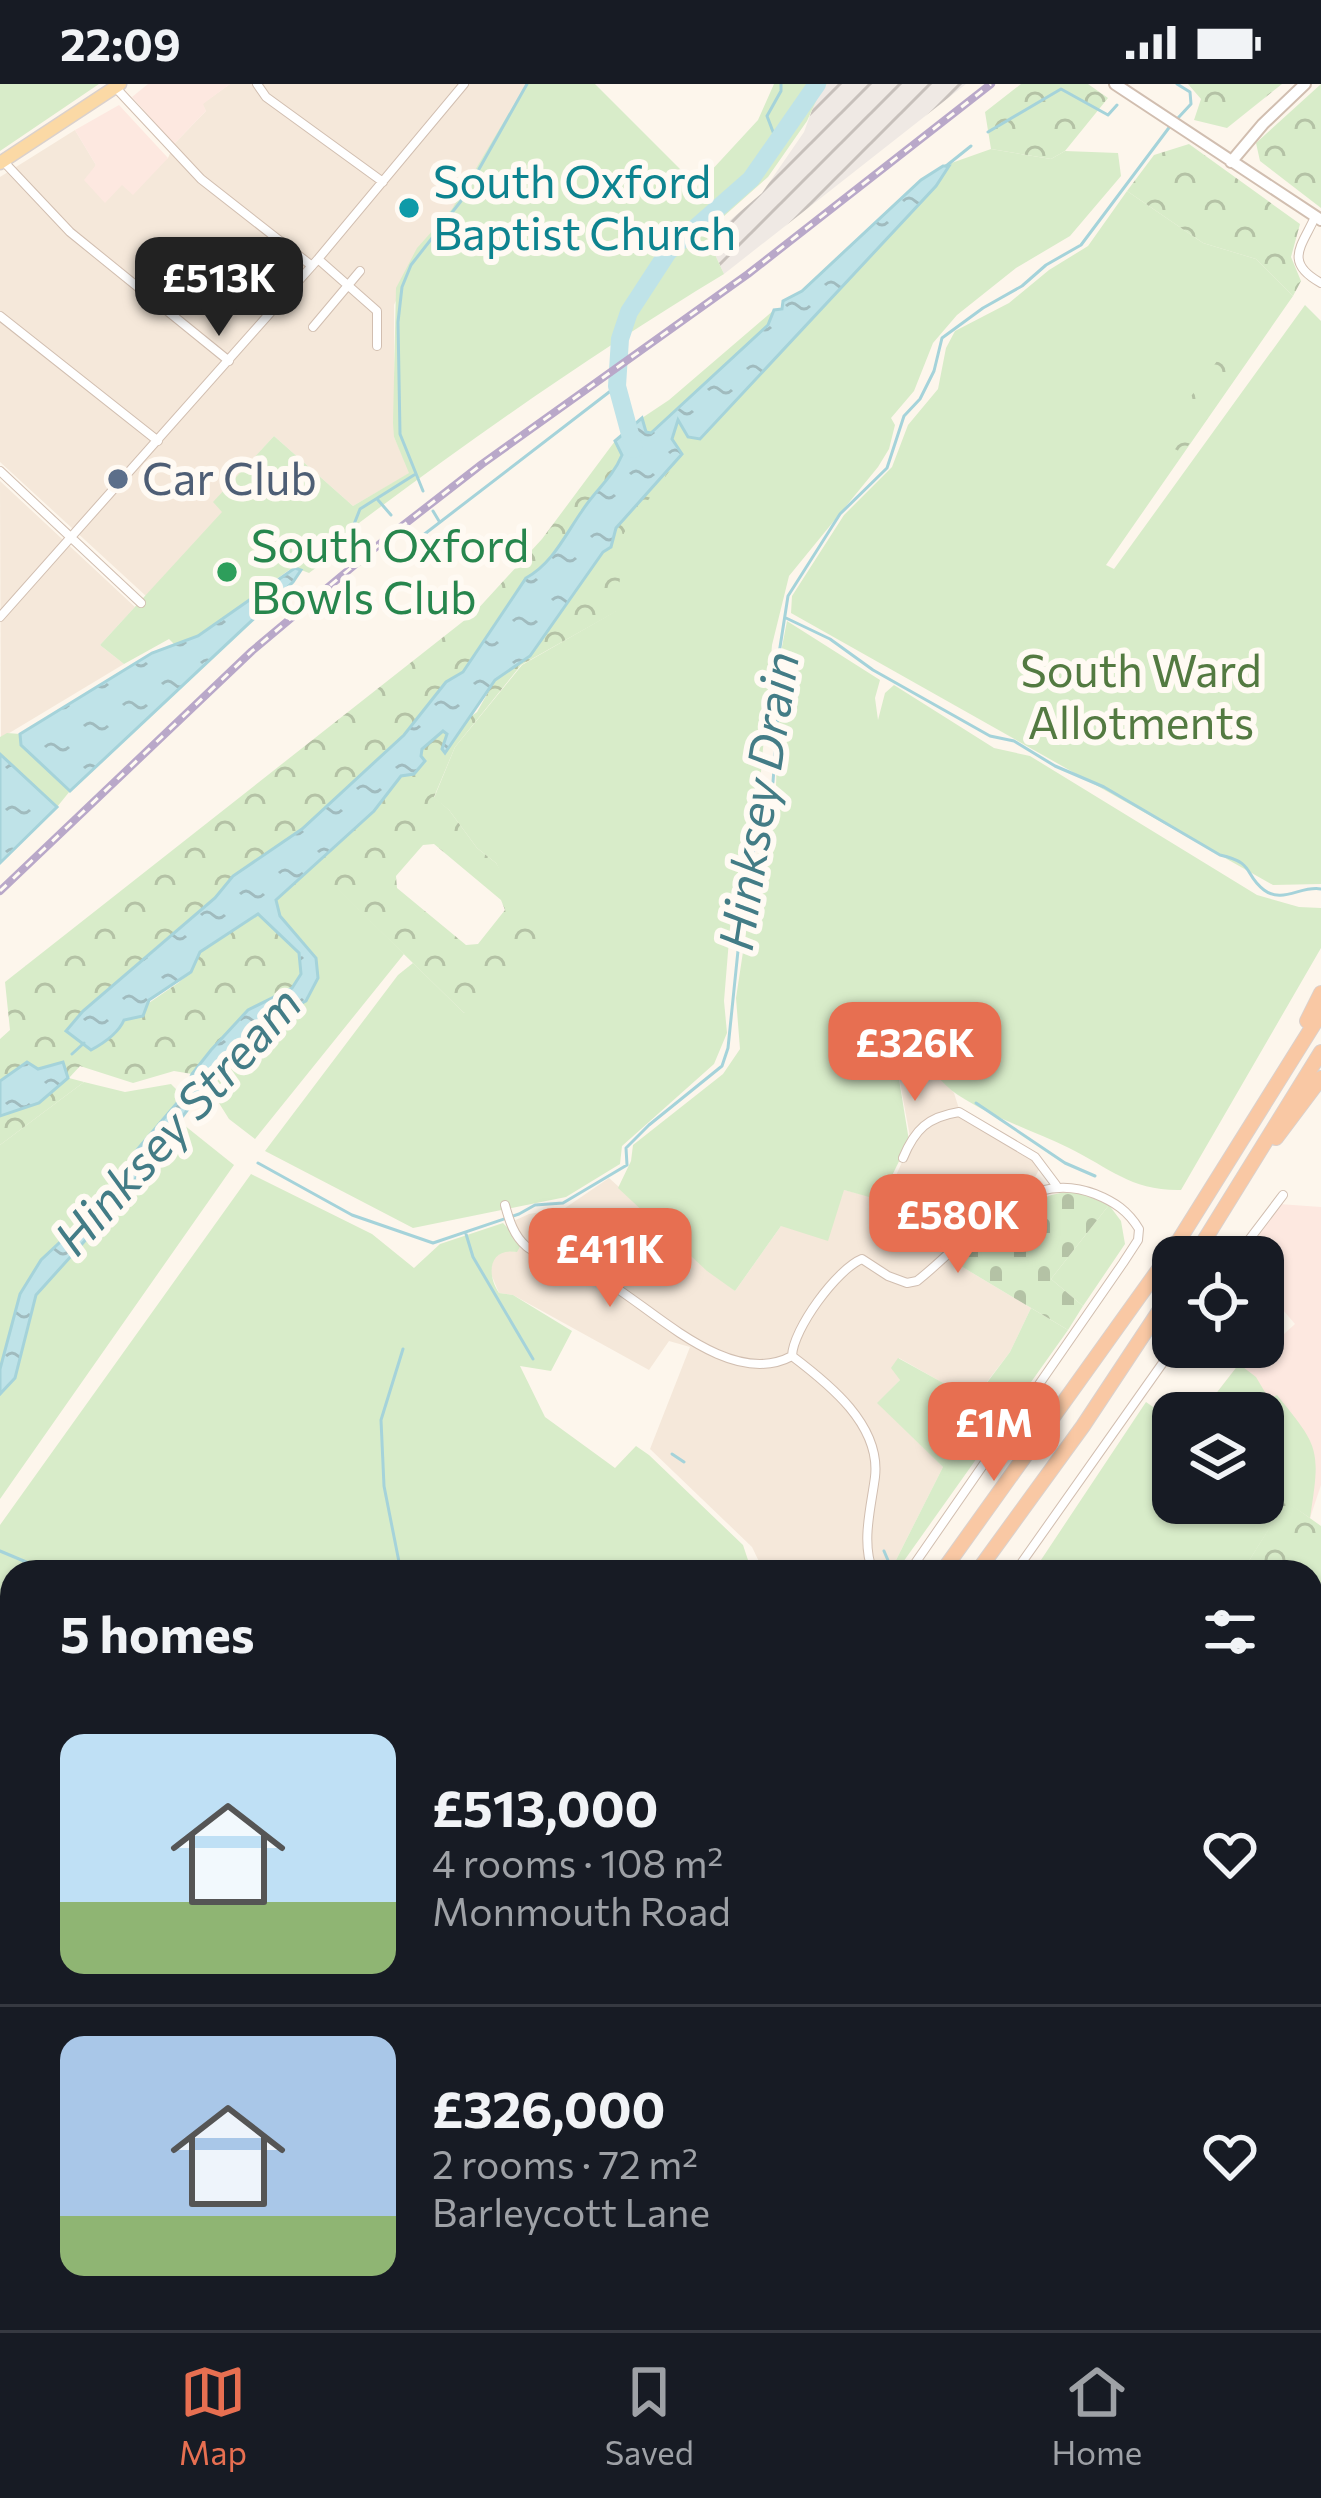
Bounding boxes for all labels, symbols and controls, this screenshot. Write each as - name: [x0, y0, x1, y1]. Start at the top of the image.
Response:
- text: 22:09: [60, 15, 181, 70]
- place label: South Oxford Baptist Church: [433, 152, 736, 259]
- marker: South Oxford Baptist Church: [396, 195, 422, 221]
- pin: £513K: [135, 237, 303, 339]
- text: £513K: [162, 252, 276, 300]
- place label: Car Club: [142, 449, 317, 504]
- marker: Car Club: [105, 466, 131, 492]
- place label: South Oxford Bowls Club: [251, 516, 529, 623]
- marker: South Oxford Bowls Club: [214, 559, 240, 585]
- park label: South Ward Allotments: [1020, 641, 1262, 748]
- water label: Hinksey Drain: [704, 647, 809, 954]
- water label: Hinksey Stream: [40, 973, 312, 1266]
- pin: £326K: [831, 1002, 999, 1104]
- text: £326K: [855, 1017, 975, 1065]
- pin: £580K: [874, 1174, 1042, 1276]
- text: £580K: [896, 1189, 1020, 1237]
- pin: £411K: [526, 1208, 694, 1310]
- text: £411K: [556, 1223, 664, 1271]
- map controls: [1152, 1236, 1284, 1524]
- button: locate: [1152, 1236, 1284, 1368]
- pin: £1M: [936, 1382, 1052, 1484]
- button: layers: [1152, 1392, 1284, 1524]
- text: £1M: [955, 1397, 1033, 1445]
- icon: filters: [1197, 1599, 1263, 1665]
- text: 5 homes: [60, 1601, 255, 1664]
- text: £513,000: [432, 1775, 658, 1838]
- icon: home: [156, 1782, 300, 1926]
- icon: heart: [1197, 1821, 1263, 1887]
- text: 4 rooms · 108 m²: [432, 1838, 723, 1886]
- text: Monmouth Road: [432, 1886, 731, 1934]
- text: £326,000: [432, 2076, 666, 2139]
- icon: home: [156, 2084, 300, 2228]
- icon: heart: [1197, 2123, 1263, 2189]
- text: 2 rooms · 72 m²: [432, 2139, 698, 2187]
- text: Barleycott Lane: [432, 2187, 710, 2235]
- tab: Map: [179, 2359, 247, 2472]
- tab: Saved: [605, 2359, 694, 2472]
- tab: Home: [1051, 2359, 1142, 2472]

